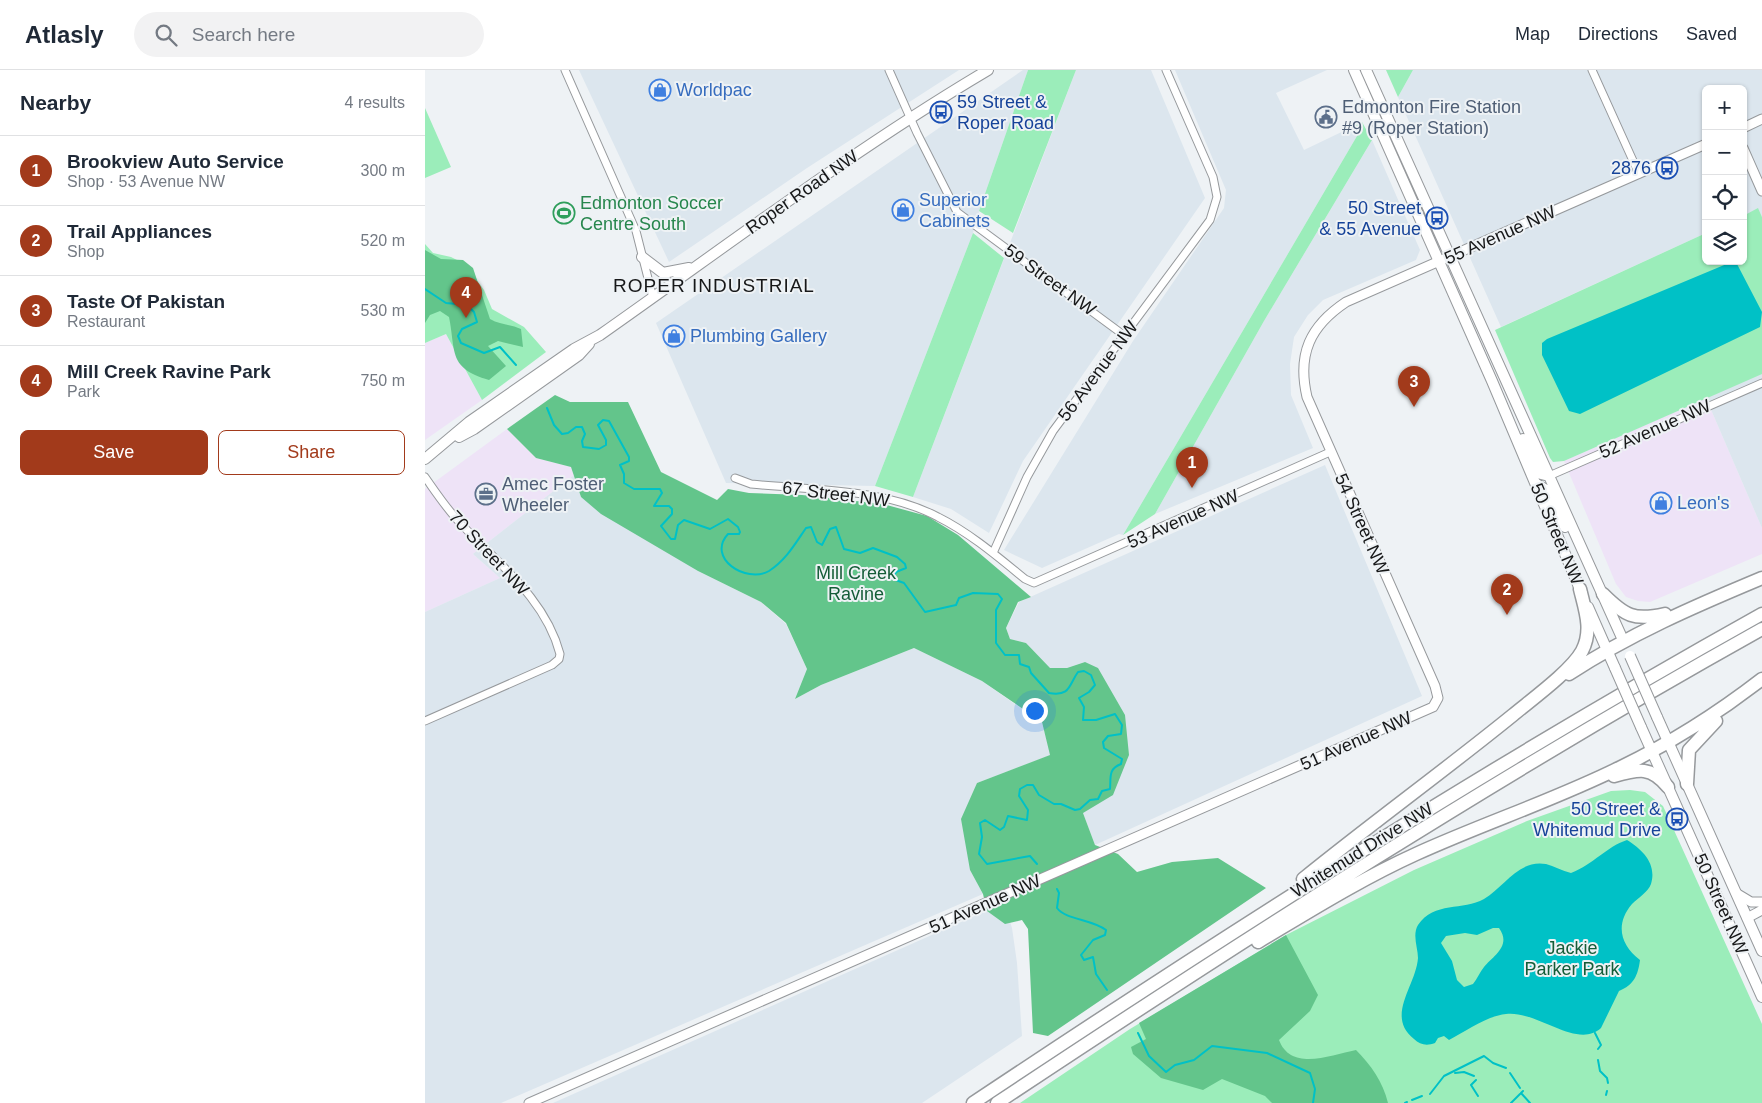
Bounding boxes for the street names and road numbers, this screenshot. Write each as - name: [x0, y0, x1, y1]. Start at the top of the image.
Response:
- street label: Roper Road NW: [742, 146, 862, 238]
- street label: 55 Avenue NW: [1441, 202, 1559, 268]
- street label: 59 Street NW: [1000, 240, 1100, 320]
- street label: 56 Avenue NW: [1054, 317, 1142, 425]
- street label: 52 Avenue NW: [1596, 396, 1714, 462]
- street label: 54 Street NW: [1331, 471, 1393, 577]
- street label: 67 Street NW: [781, 477, 891, 511]
- street label: 50 Street NW: [1527, 480, 1587, 588]
- street label: 53 Avenue NW: [1124, 486, 1242, 552]
- street label: 70 Street NW: [445, 507, 533, 599]
- street label: 51 Avenue NW: [1297, 708, 1415, 774]
- street label: Whitemud Drive NW: [1288, 798, 1436, 902]
- street label: 50 Street NW: [1690, 851, 1752, 957]
- street label: 51 Avenue NW: [926, 871, 1044, 937]

